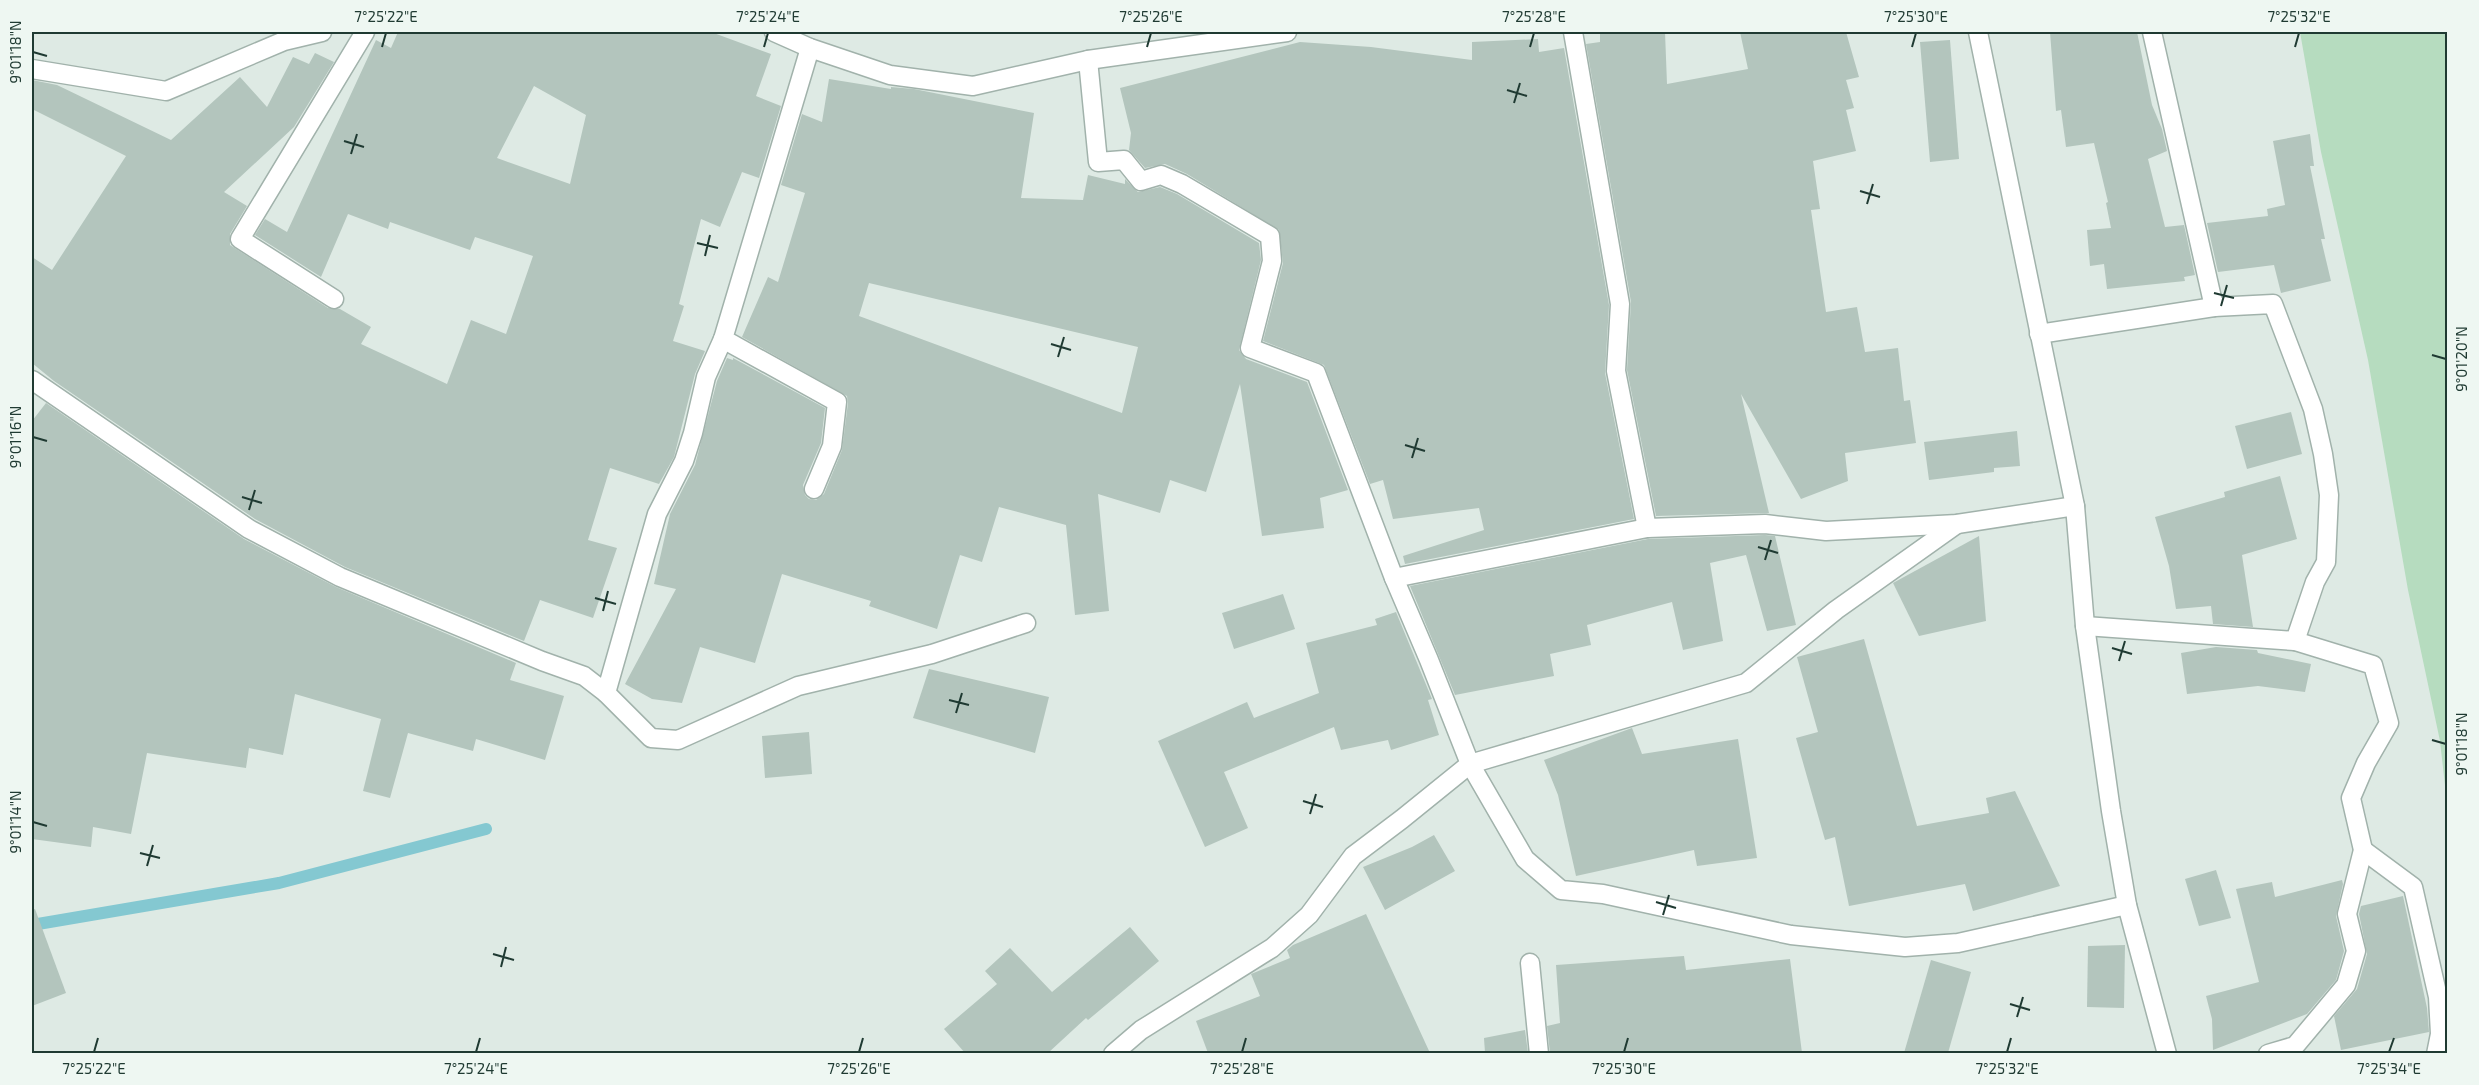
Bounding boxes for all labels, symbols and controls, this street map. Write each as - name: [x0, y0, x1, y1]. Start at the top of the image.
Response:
- text: 7°25'22"E: [354, 7, 418, 25]
- text: 7°25'24"E: [736, 7, 800, 25]
- text: 7°25'26"E: [1119, 7, 1183, 25]
- text: 7°25'28"E: [1502, 7, 1566, 25]
- text: 7°25'30"E: [1884, 7, 1948, 25]
- text: 7°25'32"E: [2267, 7, 2331, 25]
- text: 9°01'18"N: [6, 20, 24, 84]
- text: 9°01'20"N: [2452, 326, 2470, 392]
- text: 9°01'16"N: [6, 406, 24, 468]
- text: 9°01'18"N: [2452, 712, 2470, 776]
- text: 9°01'14"N: [6, 790, 24, 854]
- text: 7°25'22"E: [62, 1059, 126, 1077]
- text: 7°25'24"E: [444, 1059, 508, 1077]
- text: 7°25'26"E: [827, 1059, 891, 1077]
- text: 7°25'28"E: [1210, 1059, 1274, 1077]
- text: 7°25'30"E: [1592, 1059, 1656, 1077]
- text: 7°25'32"E: [1975, 1059, 2039, 1077]
- text: 7°25'34"E: [2357, 1059, 2421, 1077]

